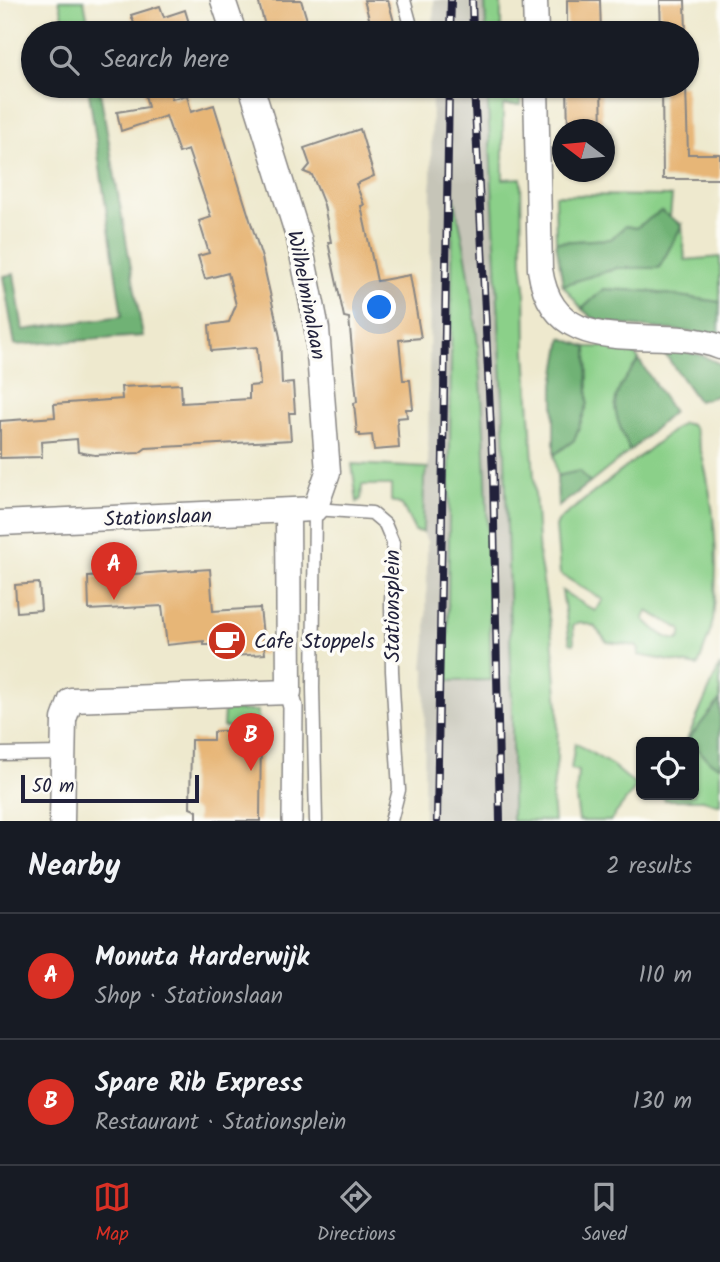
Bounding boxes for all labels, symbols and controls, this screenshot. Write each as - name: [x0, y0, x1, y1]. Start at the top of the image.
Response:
- search box: [21, 21, 699, 98]
- text: Search here: [101, 39, 229, 81]
- icon: search: [45, 41, 83, 79]
- north arrow: [552, 119, 615, 182]
- street label: Wilhelminalaan: [277, 228, 334, 363]
- your location: [362, 290, 396, 324]
- street label: Stationslaan: [104, 500, 213, 537]
- pin: A: [91, 542, 137, 600]
- street label: Stationsplein: [377, 550, 410, 662]
- cafe icon: Cafe Stoppels: [206, 620, 248, 662]
- place label: Cafe Stoppels: [254, 626, 375, 659]
- pin: B: [228, 713, 274, 771]
- map controls: [636, 737, 699, 800]
- button: locate: [636, 737, 699, 800]
- scale bar: [21, 772, 200, 804]
- text: 50 m: [32, 772, 74, 802]
- text: Nearby: [28, 843, 120, 891]
- text: 2 results: [606, 849, 692, 885]
- text: Monuta Harderwijk: [95, 937, 309, 979]
- text: A: [44, 958, 58, 994]
- text: 110 m: [639, 958, 692, 994]
- text: Shop · Stationslaan: [95, 979, 283, 1015]
- text: Spare Rib Express: [95, 1063, 303, 1105]
- text: B: [44, 1084, 58, 1120]
- text: 130 m: [633, 1084, 692, 1120]
- text: Restaurant · Stationsplein: [95, 1105, 346, 1141]
- tab: Map: [93, 1178, 131, 1250]
- tab: Directions: [317, 1178, 396, 1250]
- tab: Saved: [582, 1178, 627, 1250]

